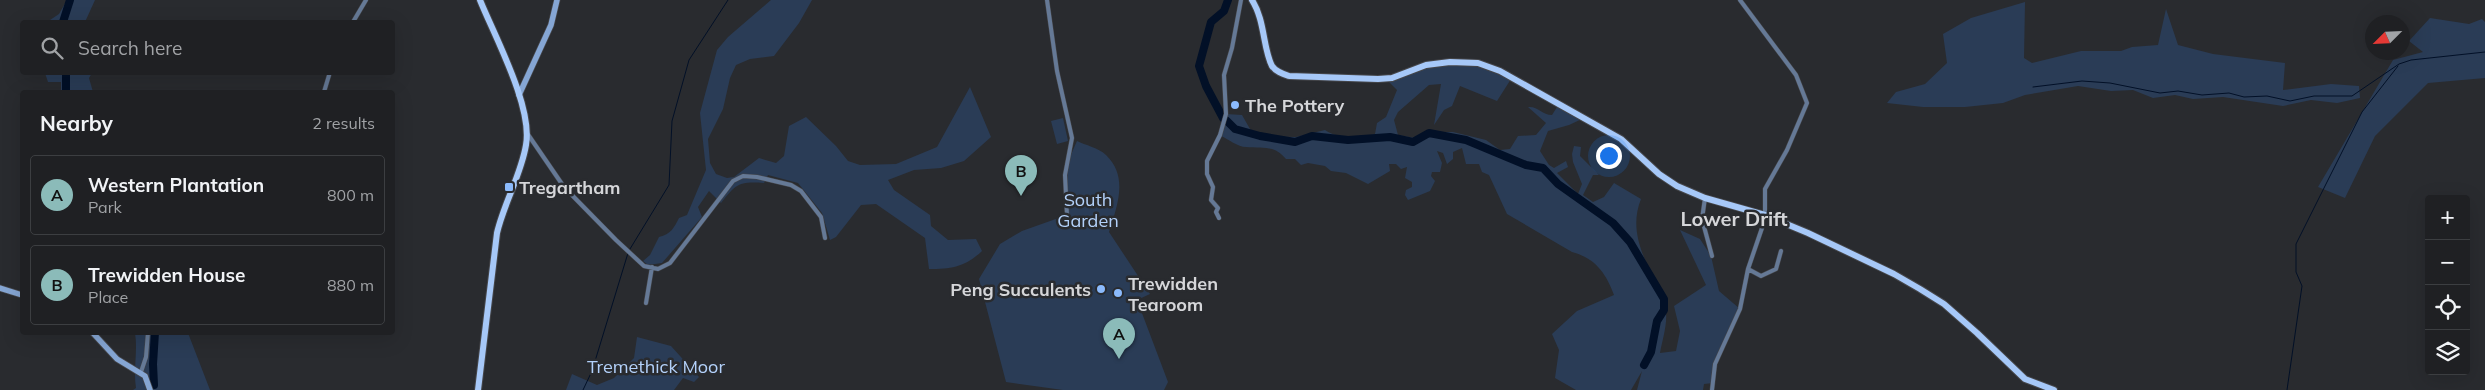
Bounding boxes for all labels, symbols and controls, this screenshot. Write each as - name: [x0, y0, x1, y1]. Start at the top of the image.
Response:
- north arrow: [2365, 15, 2410, 60]
- search box: [20, 20, 395, 75]
- icon: search: [38, 34, 66, 62]
- text: Search here: [78, 36, 182, 60]
- place label: The Pottery: [1245, 94, 1344, 117]
- marker: The Pottery: [1229, 99, 1241, 111]
- text: Nearby: [40, 110, 113, 136]
- text: 2 results: [312, 113, 375, 133]
- your location: [1596, 143, 1622, 169]
- pin: B: [1005, 155, 1037, 196]
- text: Western Plantation: [88, 173, 264, 197]
- place label: Tregartham: [519, 176, 620, 199]
- marker: Tregartham: [503, 181, 515, 193]
- text: A: [51, 185, 63, 205]
- text: 800 m: [327, 185, 374, 205]
- park label: South Garden: [1057, 188, 1119, 232]
- map controls: [2425, 195, 2470, 375]
- button: +: [2425, 195, 2470, 240]
- text: Park: [88, 197, 122, 217]
- district label: Lower Drift: [1680, 206, 1788, 231]
- button: −: [2425, 240, 2470, 285]
- text: Trewidden House: [88, 263, 245, 287]
- place label: Trewidden Tearoom: [1128, 272, 1218, 316]
- text: B: [51, 275, 63, 295]
- text: 880 m: [327, 275, 374, 295]
- place label: Peng Succulents: [950, 278, 1091, 301]
- marker: Peng Succulents: [1095, 283, 1107, 295]
- button: locate: [2425, 285, 2470, 330]
- text: Place: [88, 287, 128, 307]
- marker: Trewidden Tearoom: [1112, 287, 1124, 299]
- pin: A: [1103, 318, 1135, 359]
- button: layers: [2425, 330, 2470, 375]
- park label: Tremethick Moor: [587, 355, 725, 378]

